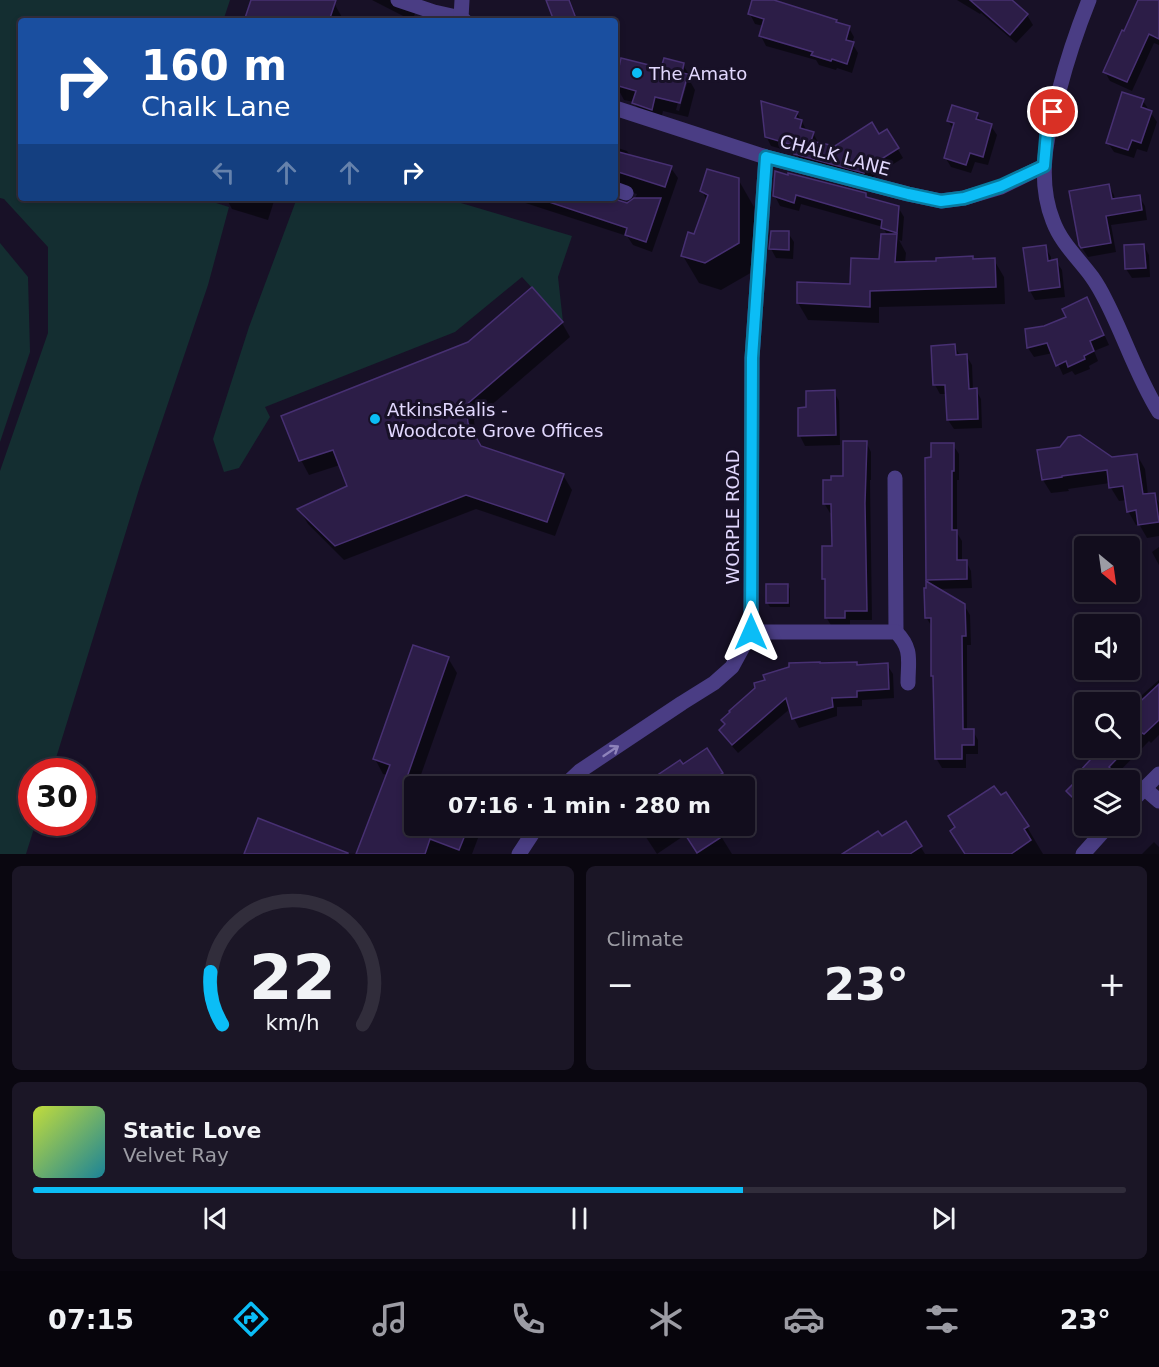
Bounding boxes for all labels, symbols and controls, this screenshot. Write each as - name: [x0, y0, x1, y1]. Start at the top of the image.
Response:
- text: 160 m: [141, 41, 287, 90]
- icon: right: [42, 42, 120, 120]
- place label: The Amato: [648, 63, 747, 84]
- marker: The Amato: [630, 66, 644, 80]
- pin: [1027, 86, 1078, 137]
- text: Chalk Lane: [141, 91, 291, 122]
- icon: arrive: [1036, 95, 1069, 128]
- street label: CHALK LANE: [777, 130, 893, 180]
- icon: left: [207, 156, 240, 189]
- icon: ahead: [270, 156, 303, 189]
- icon: ahead: [333, 156, 366, 189]
- icon: right: [396, 156, 429, 189]
- place label: AtkinsRéalis - Woodcote Grove Offices: [387, 399, 603, 441]
- marker: AtkinsRéalis - Woodcote Grove Offices: [368, 412, 382, 426]
- street label: WORPLE ROAD: [722, 450, 743, 584]
- north arrow: [1074, 536, 1140, 602]
- map controls: [1074, 536, 1140, 836]
- position arrow: [719, 600, 783, 664]
- button: sound: [1074, 614, 1140, 680]
- button: search: [1074, 692, 1140, 758]
- one-way arrow: [602, 745, 618, 757]
- speed limit sign: 30: [18, 758, 96, 836]
- button: layers: [1074, 770, 1140, 836]
- text: 07:16 · 1 min · 280 m: [448, 793, 711, 818]
- text: Climate: [607, 927, 683, 951]
- text: 22: [249, 941, 336, 1014]
- text: 23°: [824, 958, 909, 1011]
- text: −: [607, 965, 634, 1004]
- text: +: [1098, 965, 1126, 1004]
- text: km/h: [266, 1010, 320, 1035]
- text: Static Love: [123, 1118, 261, 1143]
- text: Velvet Ray: [123, 1143, 229, 1167]
- icon: previous: [199, 1202, 232, 1235]
- icon: pause: [563, 1202, 596, 1235]
- icon: next: [927, 1202, 960, 1235]
- icon: directions: [230, 1298, 272, 1340]
- icon: music: [369, 1298, 411, 1340]
- icon: phone: [507, 1298, 549, 1340]
- icon: climate: [645, 1298, 687, 1340]
- icon: car: [783, 1298, 825, 1340]
- icon: filters: [921, 1298, 963, 1340]
- text: 07:15: [48, 1304, 134, 1335]
- text: 23°: [1060, 1304, 1111, 1335]

